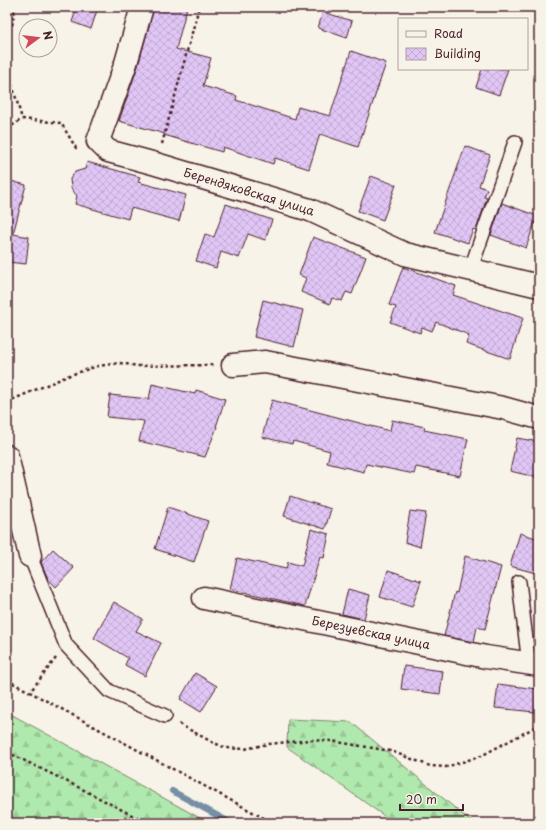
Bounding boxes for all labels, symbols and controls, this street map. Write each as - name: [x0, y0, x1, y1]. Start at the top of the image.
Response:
- north arrow: [18, 18, 58, 58]
- legend: [398, 18, 528, 70]
- text: Road: [434, 24, 463, 42]
- text: N: [39, 29, 58, 42]
- text: Building: [434, 44, 481, 62]
- street label: Берендяковская улица: [182, 163, 317, 220]
- street label: Березуевская улица: [310, 611, 432, 653]
- scale bar: [400, 786, 463, 812]
- text: 20 m: [406, 790, 437, 808]

